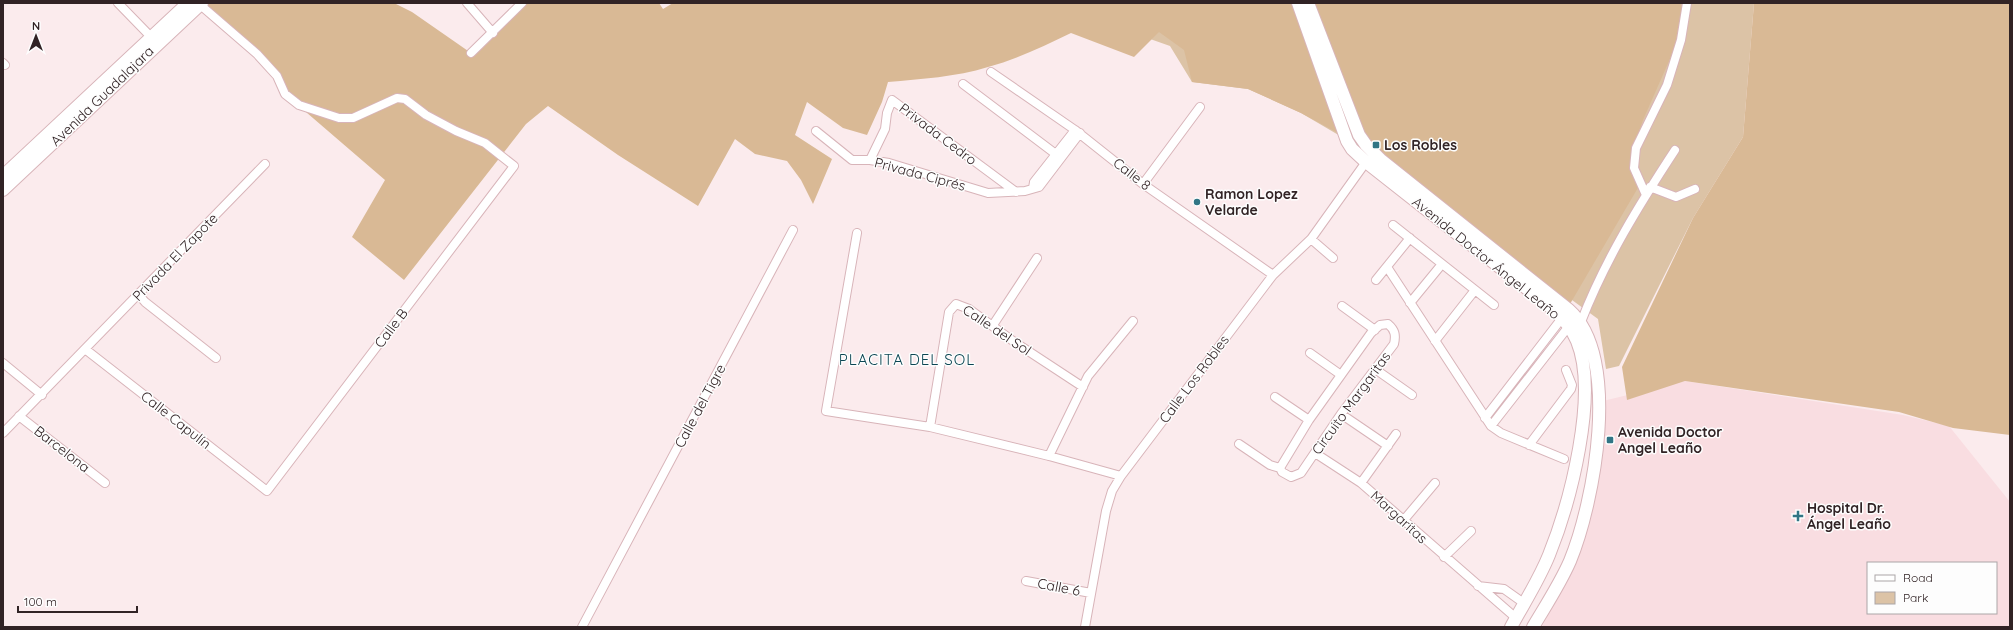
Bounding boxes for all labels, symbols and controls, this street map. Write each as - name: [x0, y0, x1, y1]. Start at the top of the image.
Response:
- north arrow: [16, 16, 56, 56]
- text: N: [32, 19, 40, 33]
- street label: Avenida Guadalajara: [47, 42, 157, 150]
- street label: Privada Cedro: [896, 99, 980, 169]
- place label: Los Robles: [1384, 136, 1457, 154]
- marker: Los Robles: [1371, 140, 1381, 150]
- street label: Privada Ciprés: [872, 153, 968, 195]
- street label: Calle 8: [1109, 154, 1155, 194]
- place label: Ramon Lopez Velarde: [1205, 185, 1298, 219]
- street label: Avenida Doctor Ángel Leaño: [1408, 193, 1564, 323]
- marker: Ramon Lopez Velarde: [1192, 197, 1202, 207]
- street label: Privada El Zapote: [128, 209, 222, 305]
- street label: Calle del Sol: [959, 301, 1035, 359]
- street label: Calle B: [370, 305, 412, 351]
- street label: Calle Los Robles: [1155, 331, 1233, 427]
- street label: Circuito Margaritas: [1308, 348, 1394, 458]
- district label: PLACITA DEL SOL: [839, 350, 975, 369]
- street label: Calle del Tigre: [670, 361, 730, 451]
- street label: Calle Capulín: [137, 387, 215, 453]
- street label: Barcelona: [30, 422, 94, 476]
- place label: Avenida Doctor Angel Leaño: [1618, 423, 1722, 457]
- marker: Avenida Doctor Angel Leaño: [1605, 435, 1615, 445]
- street label: Margaritas: [1367, 487, 1431, 547]
- place label: Hospital Dr. Ángel Leaño: [1807, 499, 1891, 533]
- marker: Hospital Dr. Ángel Leaño: [1792, 510, 1804, 522]
- legend: [1867, 562, 1997, 614]
- text: Road: [1903, 570, 1933, 585]
- street label: Calle 6: [1036, 574, 1082, 600]
- scale bar: [18, 588, 137, 614]
- text: Park: [1903, 590, 1928, 605]
- text: 100 m: [24, 594, 57, 609]

